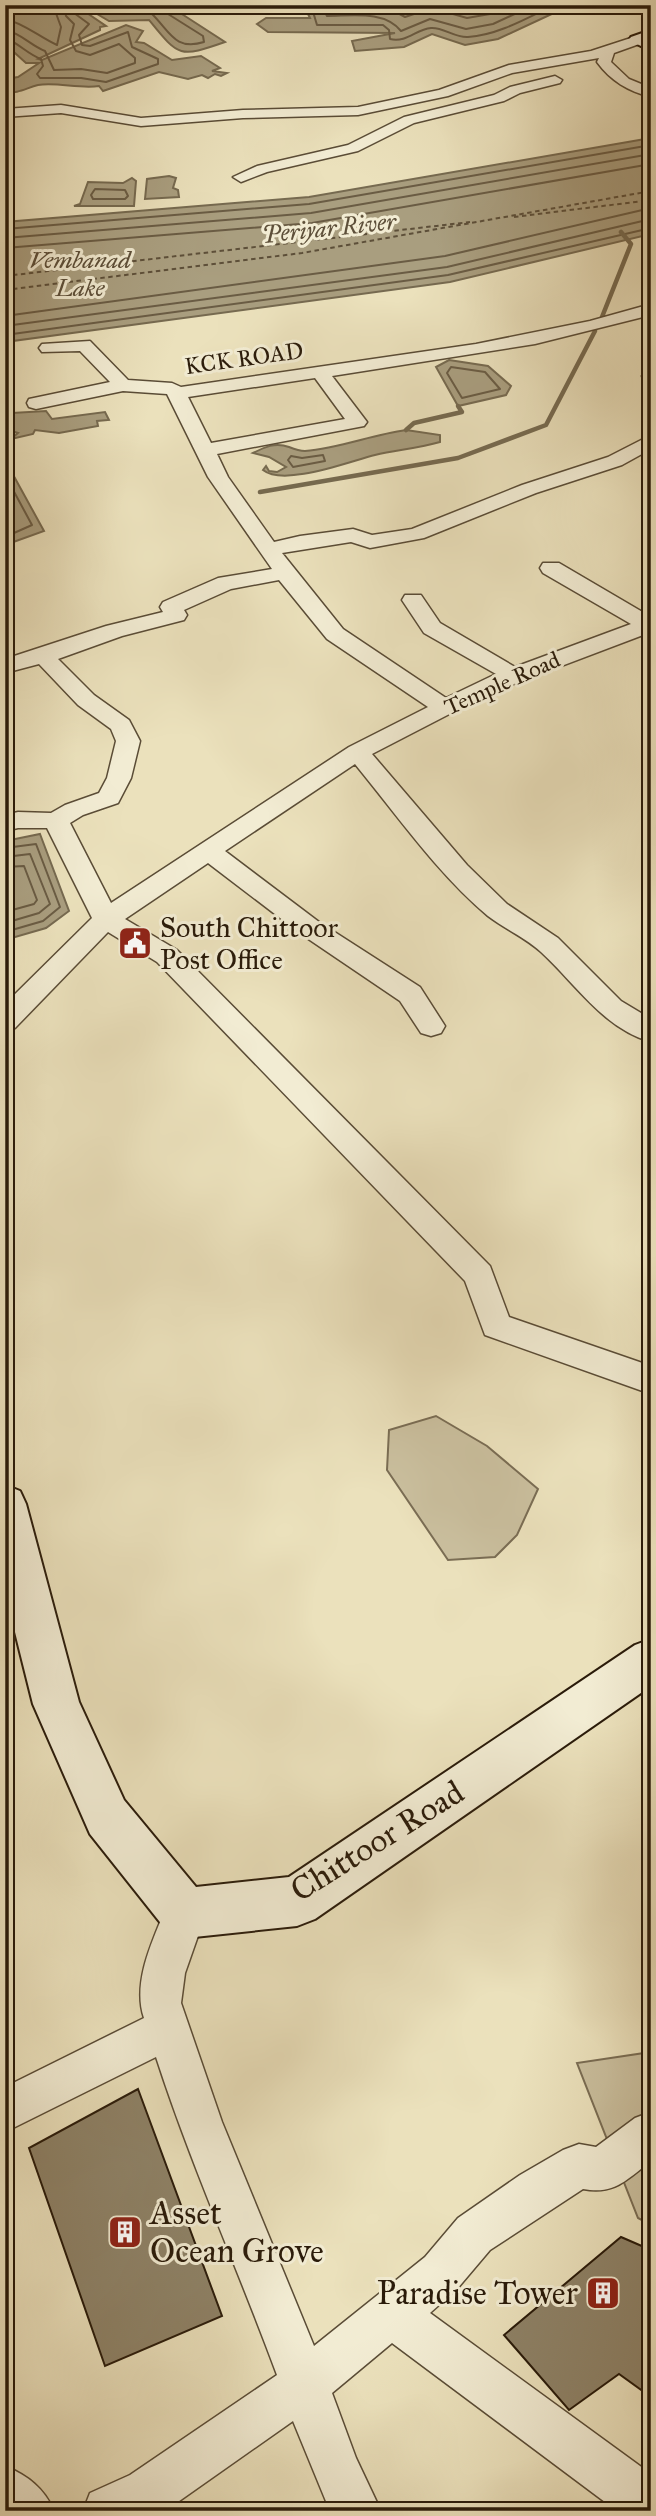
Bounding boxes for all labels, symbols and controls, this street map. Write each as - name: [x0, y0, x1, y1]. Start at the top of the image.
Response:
- water label: Periyar River: [261, 206, 399, 250]
- water label: Vembanad Lake: [29, 245, 132, 303]
- street label: KCK ROAD: [183, 336, 305, 380]
- street label: Temple Road: [440, 645, 565, 721]
- place label: South Chittoor Post Office: [160, 910, 338, 977]
- public building icon: South Chittoor Post Office: [116, 924, 154, 962]
- street label: Chittoor Road: [283, 1772, 471, 1910]
- place label: Asset Ocean Grove: [148, 2193, 324, 2271]
- building icon: Asset Ocean Grove: [106, 2213, 144, 2251]
- place label: Paradise Tower: [377, 2273, 579, 2313]
- building icon: Paradise Tower: [584, 2274, 622, 2312]

